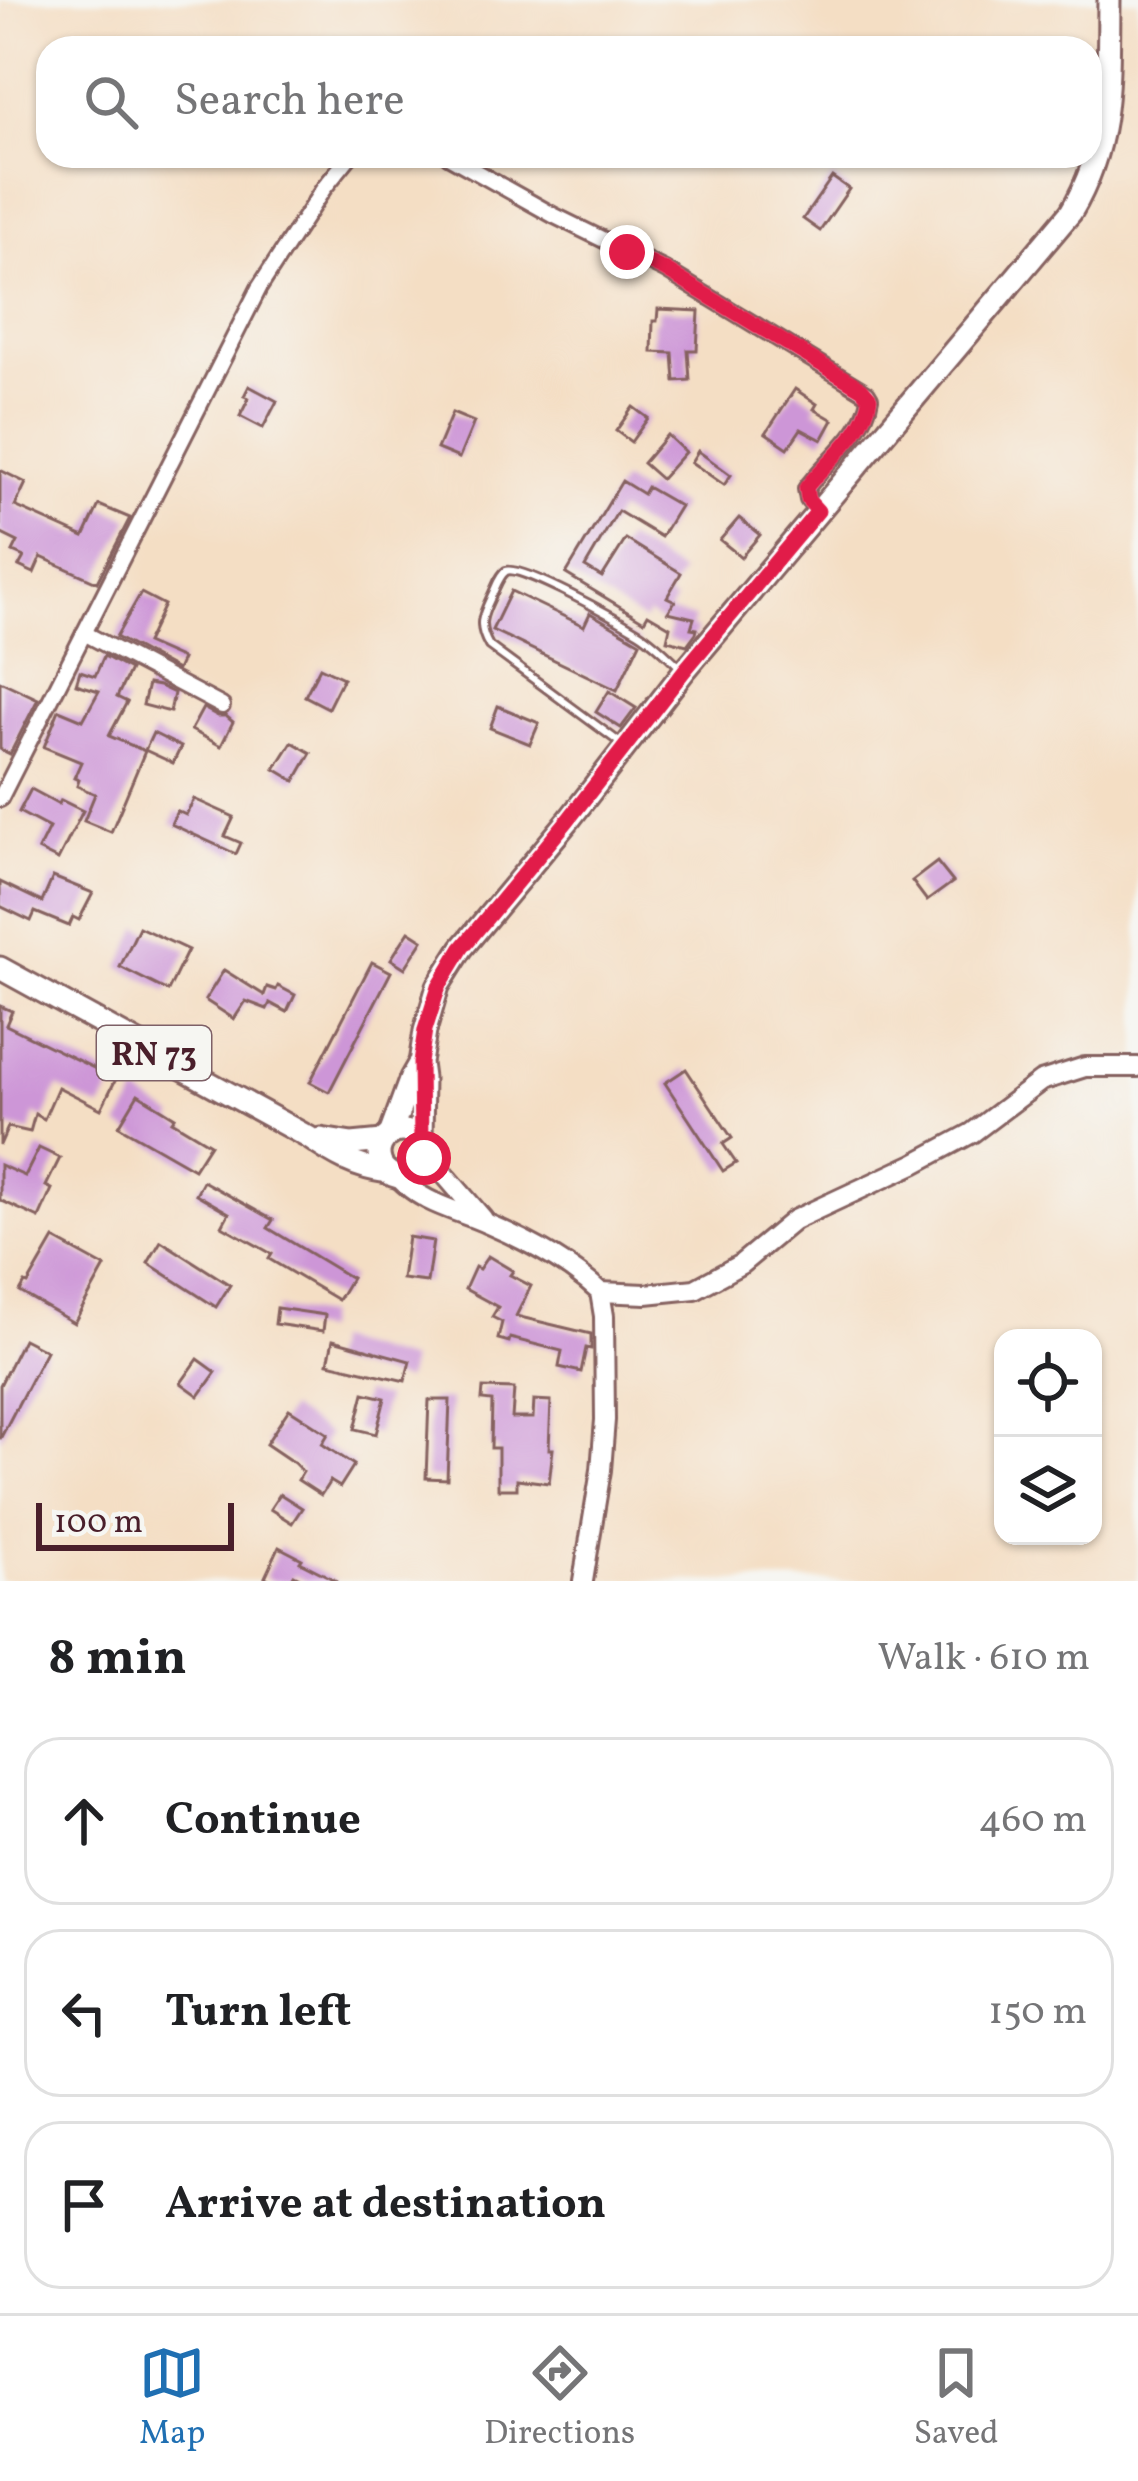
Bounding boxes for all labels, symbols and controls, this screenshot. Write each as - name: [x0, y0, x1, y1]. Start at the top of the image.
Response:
- search box: [36, 36, 1102, 168]
- icon: search: [78, 69, 144, 135]
- text: Search here: [174, 71, 405, 134]
- route end: [600, 225, 654, 279]
- road number: RN 73: [97, 1026, 211, 1080]
- route start: [397, 1131, 451, 1185]
- map controls: [994, 1329, 1102, 1545]
- button: locate: [994, 1329, 1102, 1437]
- button: layers: [994, 1437, 1102, 1545]
- scale bar: [36, 1497, 234, 1550]
- text: 100 m: [54, 1501, 143, 1547]
- text: 8 min: [48, 1624, 187, 1695]
- text: Walk · 610 m: [877, 1632, 1090, 1686]
- icon: ahead: [51, 1788, 117, 1854]
- text: Continue: [165, 1790, 361, 1853]
- text: 460 m: [979, 1794, 1087, 1848]
- icon: left: [51, 1980, 117, 2046]
- text: Turn left: [165, 1982, 351, 2045]
- text: 150 m: [988, 1986, 1087, 2040]
- icon: arrive: [51, 2172, 117, 2238]
- text: Arrive at destination: [165, 2174, 606, 2237]
- tab: Map: [139, 2340, 205, 2458]
- tab: Directions: [484, 2340, 635, 2458]
- tab: Saved: [914, 2340, 999, 2458]

